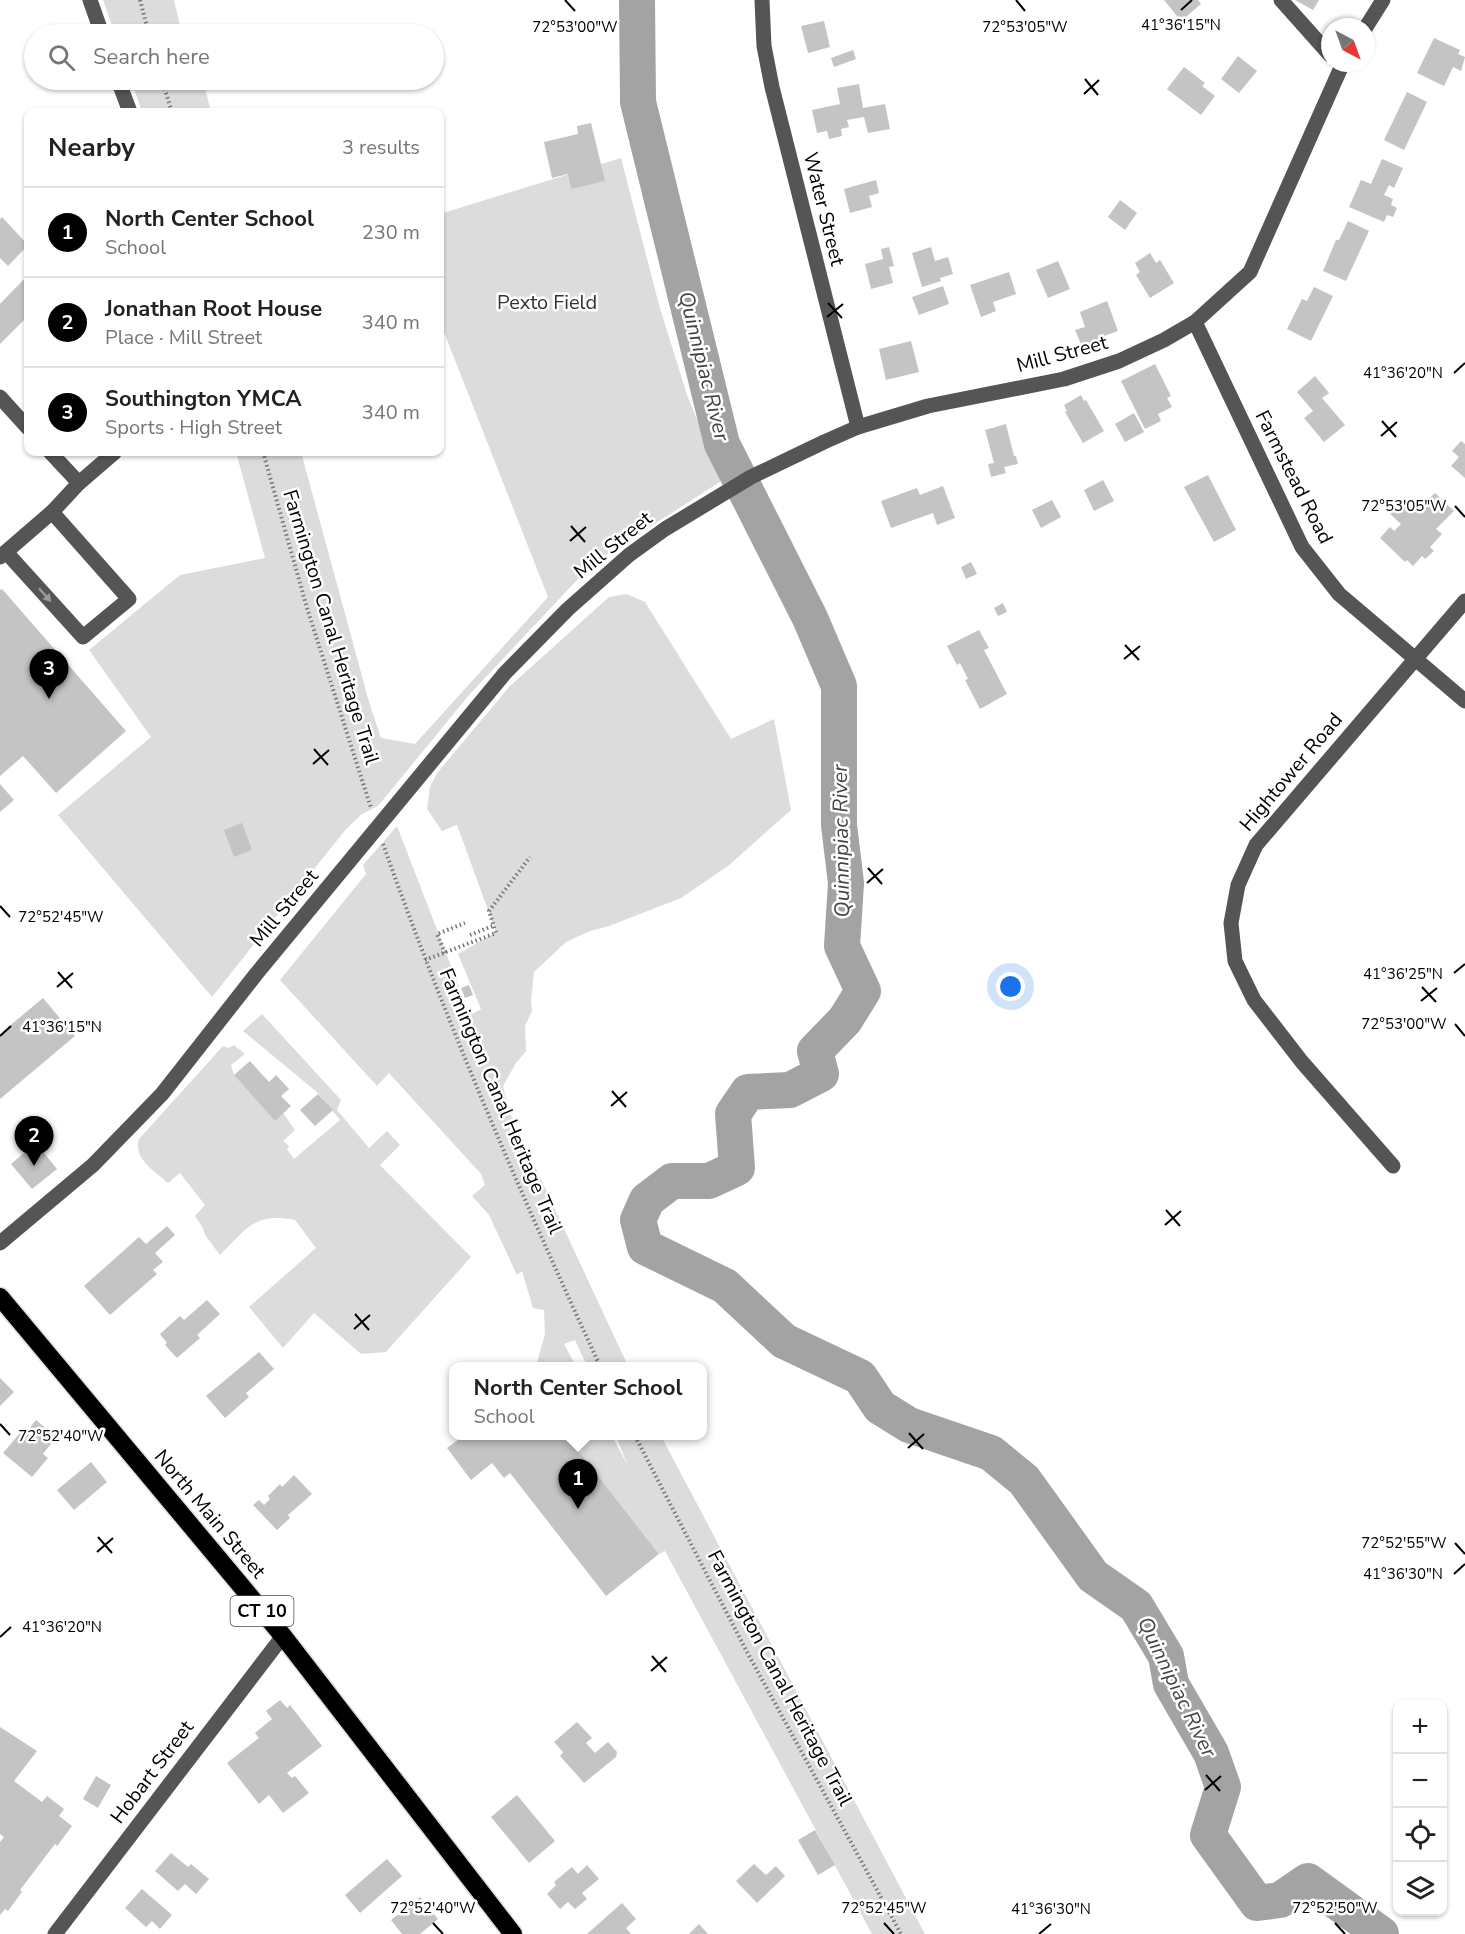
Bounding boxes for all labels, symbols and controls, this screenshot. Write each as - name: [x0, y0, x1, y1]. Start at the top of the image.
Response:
- text: 41°36'15"N: [1141, 15, 1221, 35]
- text: 72°53'00"W: [532, 17, 618, 37]
- text: 72°53'05"W: [982, 17, 1068, 37]
- north arrow: [1321, 18, 1375, 72]
- search box: [24, 24, 444, 90]
- icon: search: [45, 41, 78, 74]
- text: Search here: [93, 42, 210, 72]
- text: Nearby: [48, 130, 135, 165]
- text: 3 results: [342, 134, 420, 161]
- street label: Water Street: [797, 150, 851, 269]
- text: North Center School: [105, 204, 314, 234]
- text: 1: [62, 219, 74, 246]
- text: 230 m: [362, 219, 420, 246]
- text: School: [105, 234, 166, 261]
- water label: Quinnipiac River: [672, 288, 736, 444]
- park label: Pexto Field: [497, 289, 597, 316]
- text: Jonathan Root House: [105, 294, 322, 324]
- text: 2: [62, 309, 74, 336]
- text: 340 m: [362, 309, 420, 336]
- text: Place · Mill Street: [105, 324, 262, 351]
- street label: Mill Street: [1013, 329, 1112, 379]
- text: 41°36'20"N: [1363, 363, 1443, 383]
- text: Southington YMCA: [105, 384, 302, 414]
- text: 3: [62, 399, 74, 426]
- text: 340 m: [362, 399, 420, 426]
- street label: Farmstead Road: [1249, 406, 1339, 548]
- text: Sports · High Street: [105, 414, 282, 441]
- street label: Farmington Canal Heritage Trail: [276, 486, 386, 768]
- text: 72°53'05"W: [1361, 496, 1447, 516]
- street label: Mill Street: [568, 505, 659, 585]
- one-way arrow: [38, 587, 51, 602]
- pin: 3: [29, 650, 68, 699]
- street label: Hightower Road: [1233, 707, 1349, 837]
- water label: Quinnipiac River: [826, 764, 856, 918]
- street label: Mill Street: [244, 863, 325, 952]
- text: 72°52'45"W: [18, 907, 104, 927]
- street label: Farmington Canal Heritage Trail: [433, 964, 569, 1238]
- text: 41°36'25"N: [1363, 964, 1443, 984]
- your location: [996, 972, 1025, 1001]
- text: 72°53'00"W: [1361, 1014, 1447, 1034]
- text: 41°36'15"N: [22, 1017, 102, 1037]
- pin: 2: [15, 1116, 54, 1166]
- popup: [449, 1362, 707, 1440]
- text: North Center School: [474, 1373, 682, 1403]
- text: School: [474, 1403, 535, 1430]
- text: 72°52'40"W: [18, 1426, 104, 1446]
- street label: North Main Street: [148, 1444, 273, 1585]
- pin: 1: [558, 1460, 598, 1509]
- text: 72°52'55"W: [1361, 1533, 1447, 1553]
- street label: Farmington Canal Heritage Trail: [701, 1545, 859, 1811]
- text: 41°36'30"N: [1363, 1564, 1443, 1584]
- road number: CT 10: [230, 1596, 294, 1626]
- water label: Quinnipiac River: [1131, 1612, 1223, 1762]
- text: 41°36'20"N: [22, 1617, 102, 1637]
- map controls: [1393, 1700, 1447, 1916]
- button: +: [1393, 1700, 1447, 1754]
- street label: Hobart Street: [104, 1714, 200, 1829]
- button: −: [1393, 1754, 1447, 1808]
- button: locate: [1393, 1808, 1447, 1862]
- button: layers: [1393, 1862, 1447, 1916]
- text: 72°52'40"W: [390, 1898, 476, 1918]
- text: 72°52'45"W: [841, 1898, 927, 1918]
- text: 72°52'50"W: [1292, 1898, 1378, 1918]
- text: 41°36'30"N: [1011, 1899, 1091, 1919]

